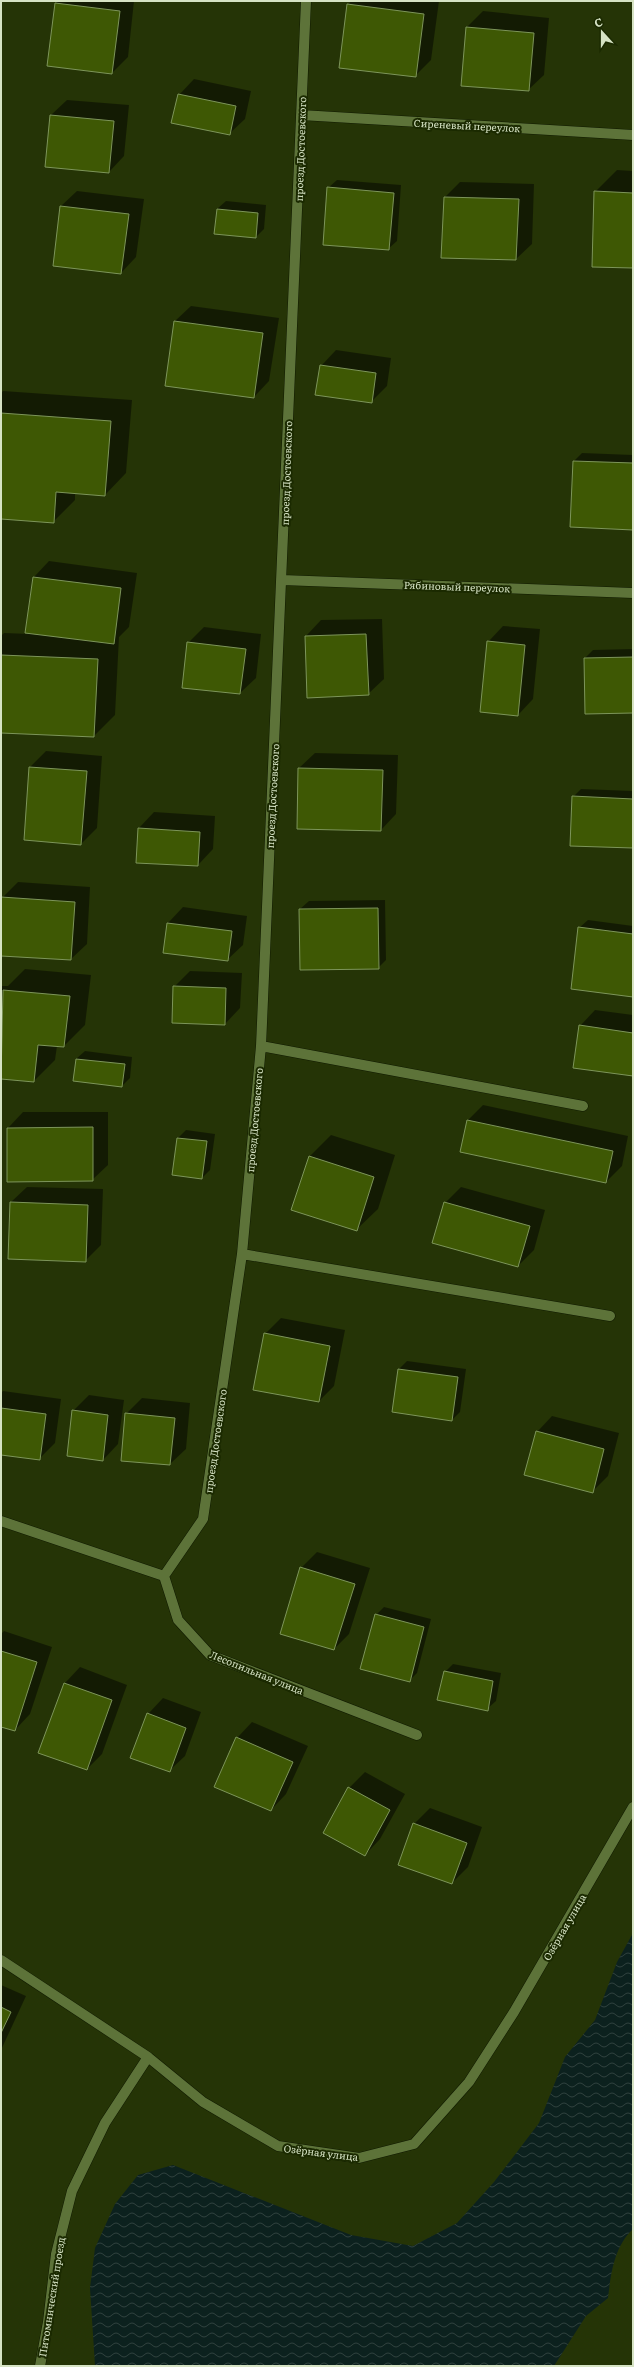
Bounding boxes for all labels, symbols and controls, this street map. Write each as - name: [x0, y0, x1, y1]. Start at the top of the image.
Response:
- north arrow: [582, 12, 622, 52]
- text: С: [592, 13, 605, 31]
- street label: проезд Достоевского: [291, 96, 309, 202]
- street label: Сиреневый переулок: [413, 115, 521, 135]
- street label: проезд Достоевского: [277, 420, 295, 526]
- street label: Рябиновый переулок: [404, 577, 510, 595]
- street label: проезд Достоевского: [262, 743, 282, 849]
- street label: проезд Достоевского: [242, 1067, 266, 1173]
- street label: проезд Достоевского: [200, 1388, 230, 1494]
- street label: Лесопильная улица: [208, 1646, 307, 1698]
- street label: Озёрная улица: [539, 1890, 589, 1963]
- street label: Озёрная улица: [283, 2140, 360, 2164]
- street label: Питомнический проезд: [34, 2236, 68, 2358]

